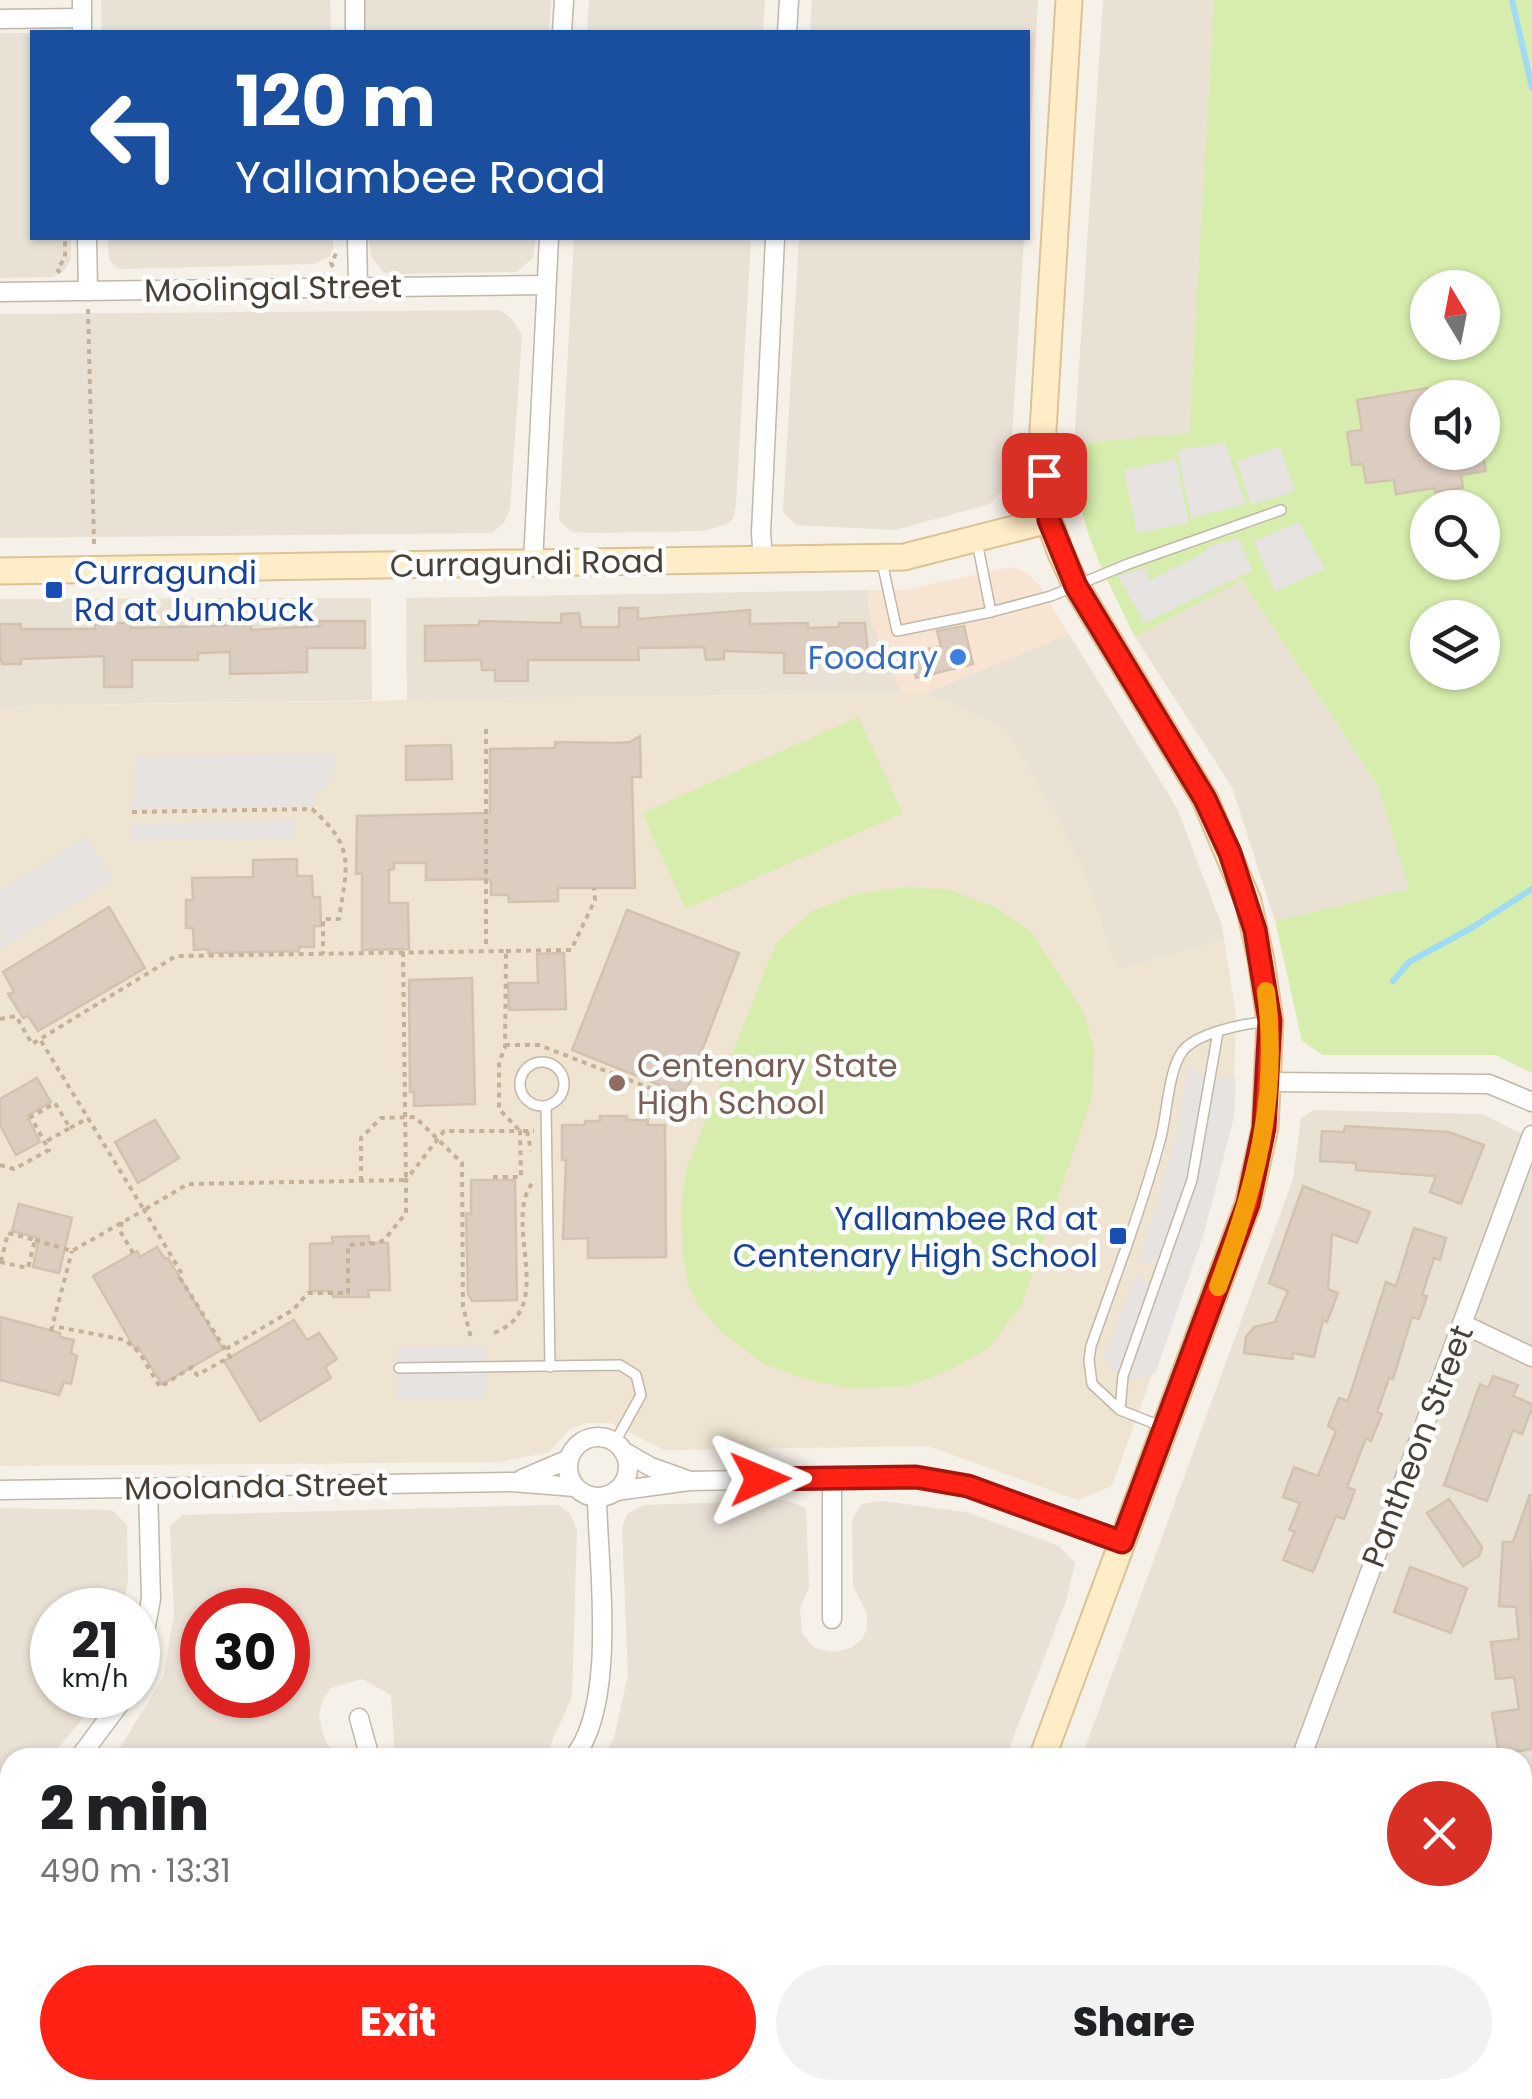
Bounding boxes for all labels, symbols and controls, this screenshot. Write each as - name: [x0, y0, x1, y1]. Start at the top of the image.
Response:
- text: 120 m: [235, 52, 436, 151]
- icon: left: [70, 70, 200, 200]
- text: Yallambee Road: [235, 146, 606, 209]
- street label: Moolingal Street: [144, 263, 402, 313]
- north arrow: [1410, 270, 1500, 360]
- map controls: [1410, 270, 1500, 690]
- button: sound: [1410, 380, 1500, 470]
- pin: [1002, 433, 1087, 518]
- icon: arrive: [1017, 448, 1072, 503]
- button: search: [1410, 490, 1500, 580]
- street label: Curragundi Road: [389, 538, 665, 588]
- place label: Curragundi Rd at Jumbuck: [74, 550, 314, 632]
- marker: Curragundi Rd at Jumbuck: [43, 579, 65, 601]
- button: layers: [1410, 600, 1500, 690]
- place label: Foodary: [808, 635, 938, 680]
- marker: Foodary: [947, 646, 969, 668]
- place label: Centenary State High School: [637, 1043, 898, 1125]
- marker: Centenary State High School: [606, 1072, 628, 1094]
- place label: Yallambee Rd at Centenary High School: [733, 1196, 1098, 1278]
- marker: Yallambee Rd at Centenary High School: [1107, 1225, 1129, 1247]
- street label: Pantheon Street: [1350, 1319, 1484, 1573]
- position arrow: [708, 1427, 812, 1531]
- street label: Moolanda Street: [124, 1461, 388, 1511]
- speed limit sign: 30: [180, 1588, 310, 1718]
- text: 21: [71, 1605, 119, 1676]
- text: km/h: [62, 1661, 128, 1696]
- text: 2 min: [40, 1767, 209, 1851]
- button: close: [1387, 1781, 1492, 1886]
- text: 490 m · 13:31: [40, 1848, 231, 1893]
- button: Exit: [40, 1965, 756, 2080]
- button: Share: [776, 1965, 1492, 2080]

